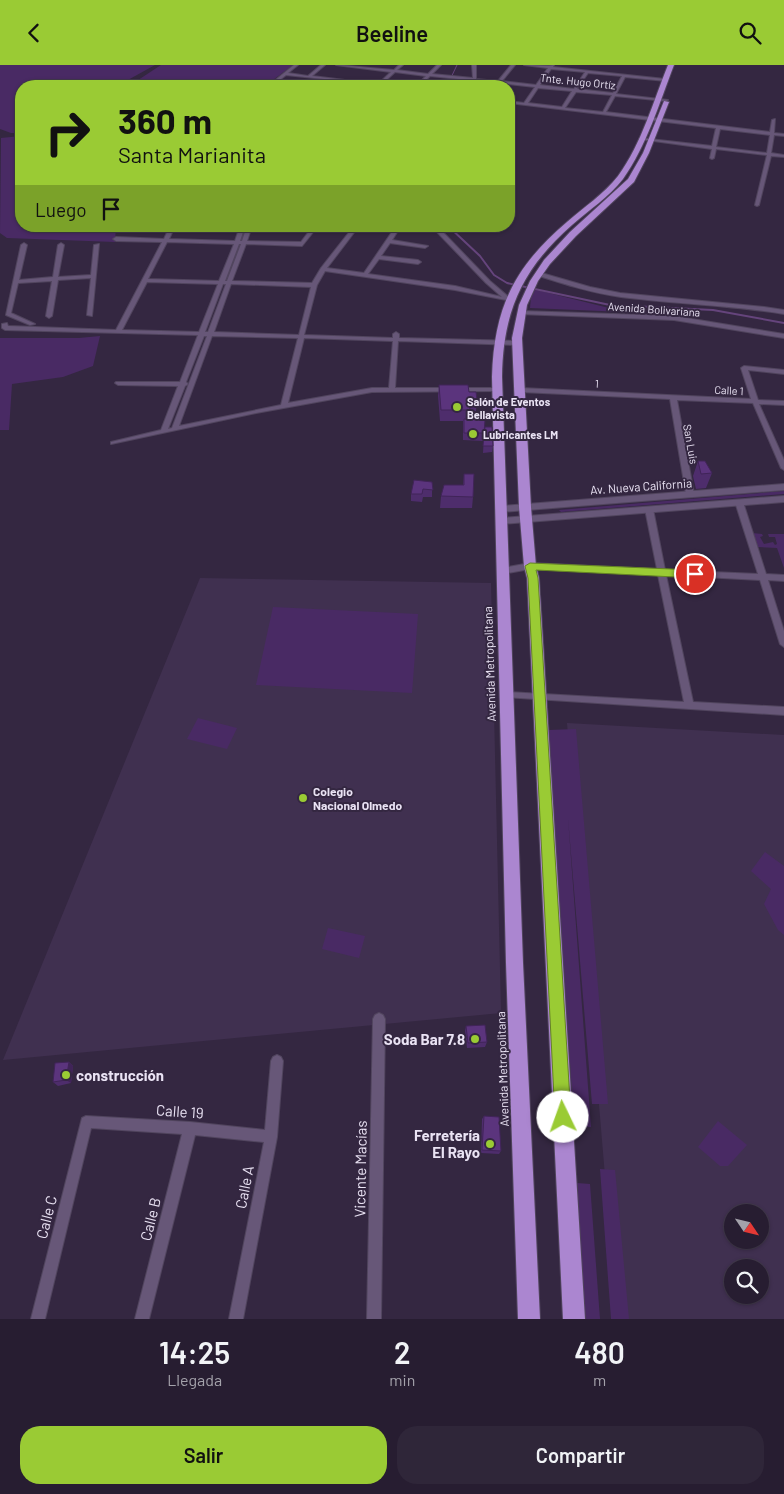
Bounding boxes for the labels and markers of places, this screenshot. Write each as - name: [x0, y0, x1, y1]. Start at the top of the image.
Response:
- place label: Salón de Eventos Bellavista: [467, 395, 551, 421]
- marker: Salón de Eventos Bellavista: [451, 401, 463, 413]
- marker: Lubricantes LM: [467, 428, 479, 440]
- place label: Lubricantes LM: [483, 428, 558, 441]
- pin: [674, 553, 716, 595]
- place label: Colegio Nacional Olmedo: [313, 784, 402, 812]
- marker: Colegio Nacional Olmedo: [297, 792, 309, 804]
- place label: Soda Bar 7.8: [384, 1030, 465, 1048]
- marker: Soda Bar 7.8: [469, 1033, 481, 1045]
- place label: construcción: [76, 1066, 164, 1084]
- marker: construcción: [60, 1069, 72, 1081]
- place label: Ferretería El Rayo: [414, 1126, 480, 1161]
- marker: Ferretería El Rayo: [484, 1138, 496, 1150]

